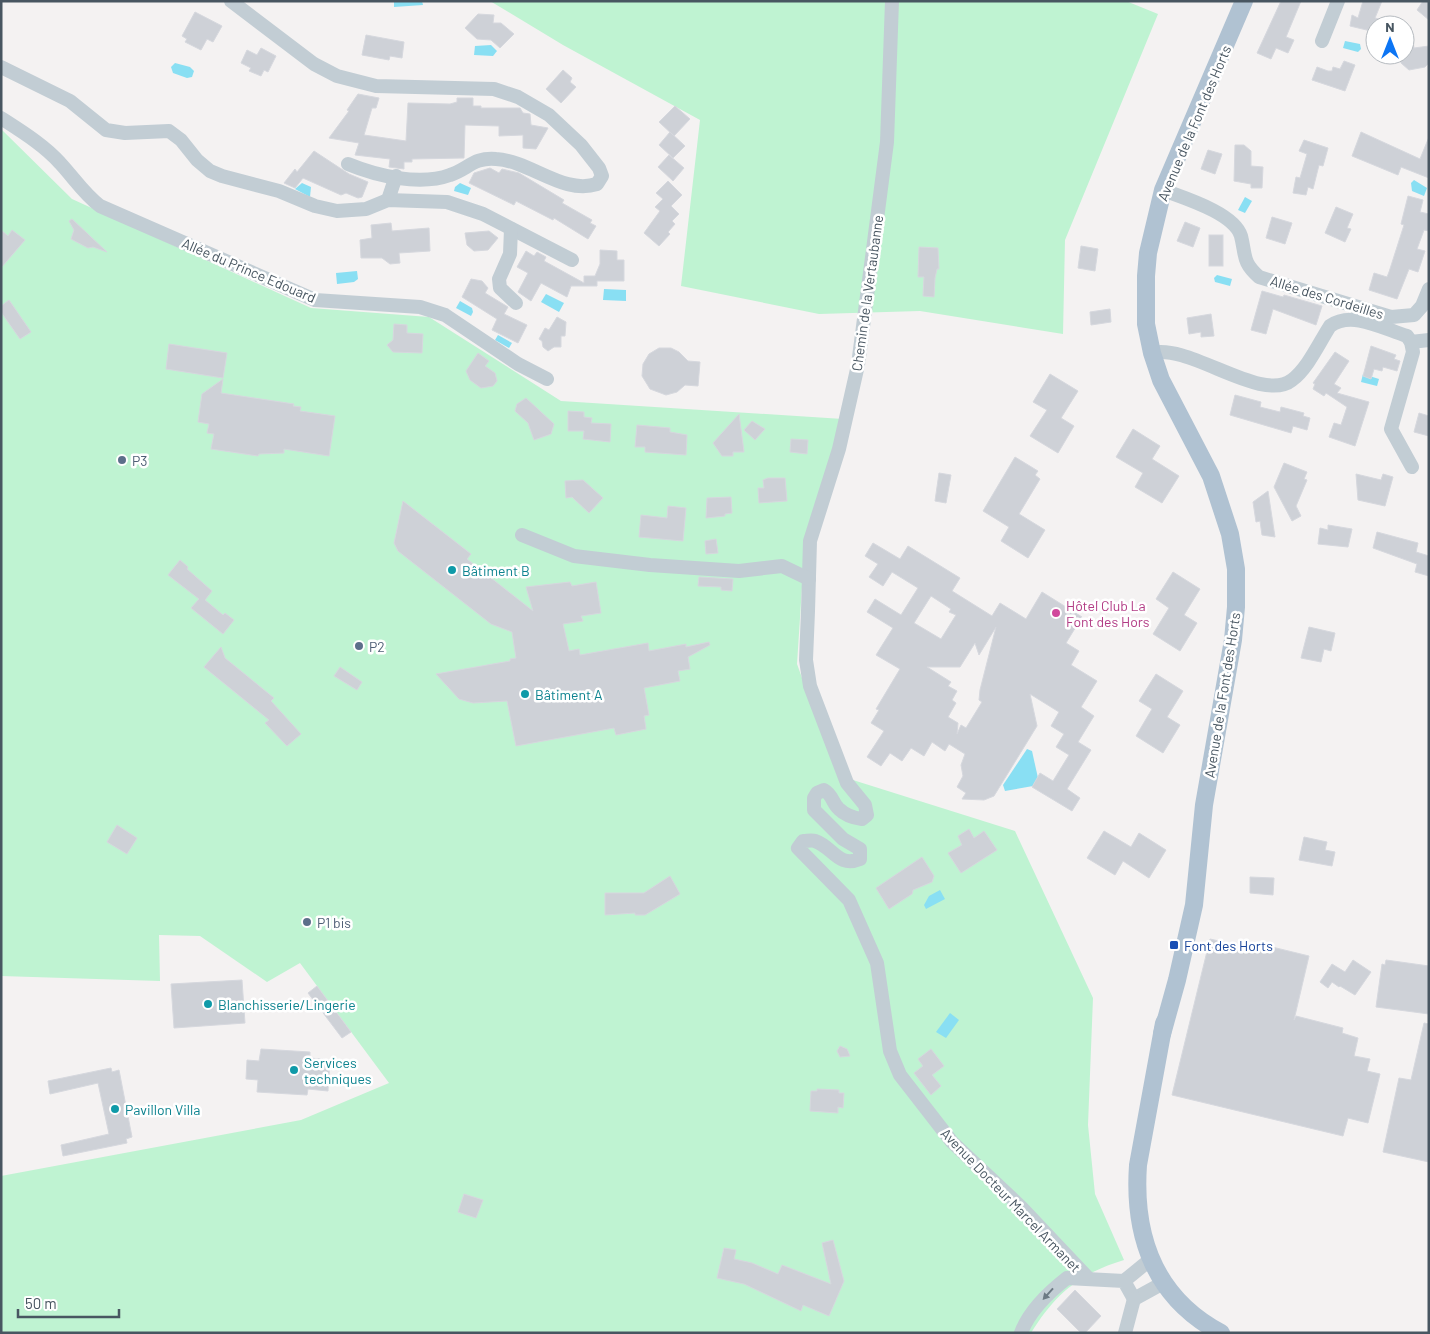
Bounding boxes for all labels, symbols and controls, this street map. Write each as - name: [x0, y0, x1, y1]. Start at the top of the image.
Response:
- north arrow: [1365, 15, 1415, 65]
- text: N: [1385, 18, 1395, 35]
- street label: Avenue de la Font des Horts: [1153, 42, 1235, 203]
- street label: Chemin de la Vertaubanne: [848, 214, 886, 372]
- street label: Allée du Prince Edouard: [180, 234, 318, 306]
- street label: Allée des Cordeilles: [1268, 272, 1386, 322]
- place label: P3: [132, 452, 148, 469]
- marker: P3: [116, 454, 128, 466]
- place label: Bâtiment B: [462, 562, 530, 579]
- marker: Bâtiment B: [446, 564, 458, 576]
- place label: Hôtel Club La Font des Hors: [1066, 597, 1150, 630]
- marker: Hôtel Club La Font des Hors: [1050, 607, 1062, 619]
- street label: Avenue de la Font des Horts: [1201, 611, 1244, 779]
- place label: P2: [369, 638, 385, 655]
- marker: P2: [353, 640, 365, 652]
- place label: Bâtiment A: [535, 686, 603, 703]
- marker: Bâtiment A: [519, 688, 531, 700]
- place label: P1 bis: [317, 914, 351, 931]
- marker: P1 bis: [301, 916, 313, 928]
- place label: Font des Horts: [1184, 937, 1273, 954]
- marker: Font des Horts: [1168, 939, 1180, 951]
- place label: Blanchisserie/Lingerie: [218, 996, 356, 1013]
- marker: Blanchisserie/Lingerie: [202, 998, 214, 1010]
- place label: Services techniques: [304, 1054, 372, 1087]
- marker: Services techniques: [288, 1064, 300, 1076]
- place label: Pavillon Villa: [125, 1101, 200, 1118]
- marker: Pavillon Villa: [109, 1103, 121, 1115]
- street label: Avenue Docteur Marcel Armanet: [938, 1124, 1084, 1276]
- scale bar: [18, 1286, 119, 1318]
- one-way arrow: [1042, 1288, 1054, 1300]
- text: 50 m: [25, 1294, 57, 1312]

